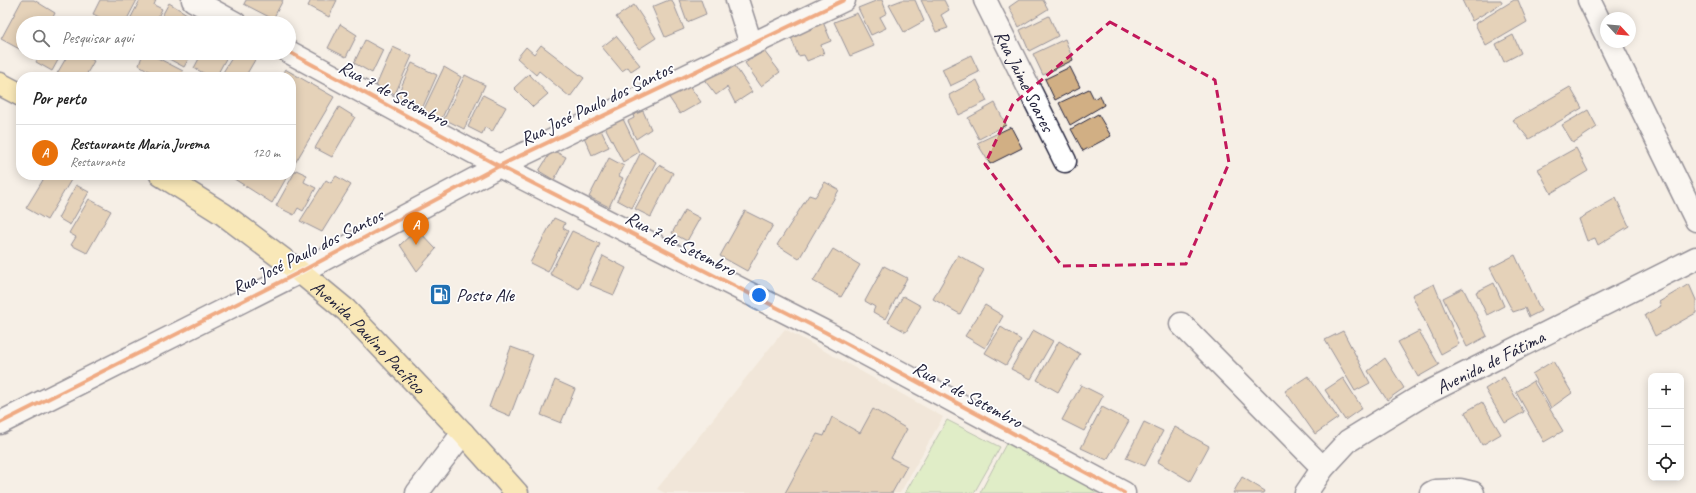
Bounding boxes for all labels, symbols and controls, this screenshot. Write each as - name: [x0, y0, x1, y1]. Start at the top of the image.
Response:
- north arrow: [1600, 12, 1636, 48]
- search box: [16, 16, 296, 60]
- street label: Rua Jaime Soares: [989, 26, 1060, 137]
- icon: search: [30, 27, 52, 49]
- text: Pesquisar aqui: [62, 29, 133, 48]
- street label: Rua 7 de Setembro: [335, 55, 454, 133]
- street label: Rua José Paulo dos Santos: [516, 56, 678, 151]
- text: Por perto: [32, 88, 86, 109]
- text: Restaurante Maria Jurema: [70, 135, 209, 154]
- text: A: [42, 145, 48, 161]
- text: 120 m: [252, 145, 280, 161]
- text: Restaurante: [70, 154, 125, 170]
- street label: Rua José Paulo dos Santos: [228, 203, 389, 300]
- street label: Rua 7 de Setembro: [621, 206, 741, 283]
- pin: A: [403, 212, 429, 245]
- street label: Avenida Paulino Pacífico: [306, 275, 431, 400]
- fuel station icon: Posto Ale: [428, 281, 454, 307]
- place label: Posto Ale: [456, 283, 516, 307]
- your location: [749, 285, 769, 305]
- street label: Avenida de Fátima: [1432, 324, 1550, 400]
- street label: Rua 7 de Setembro: [909, 356, 1028, 434]
- map controls: [1648, 373, 1684, 481]
- button: +: [1648, 373, 1684, 409]
- button: −: [1648, 409, 1684, 445]
- button: locate: [1648, 445, 1684, 481]

